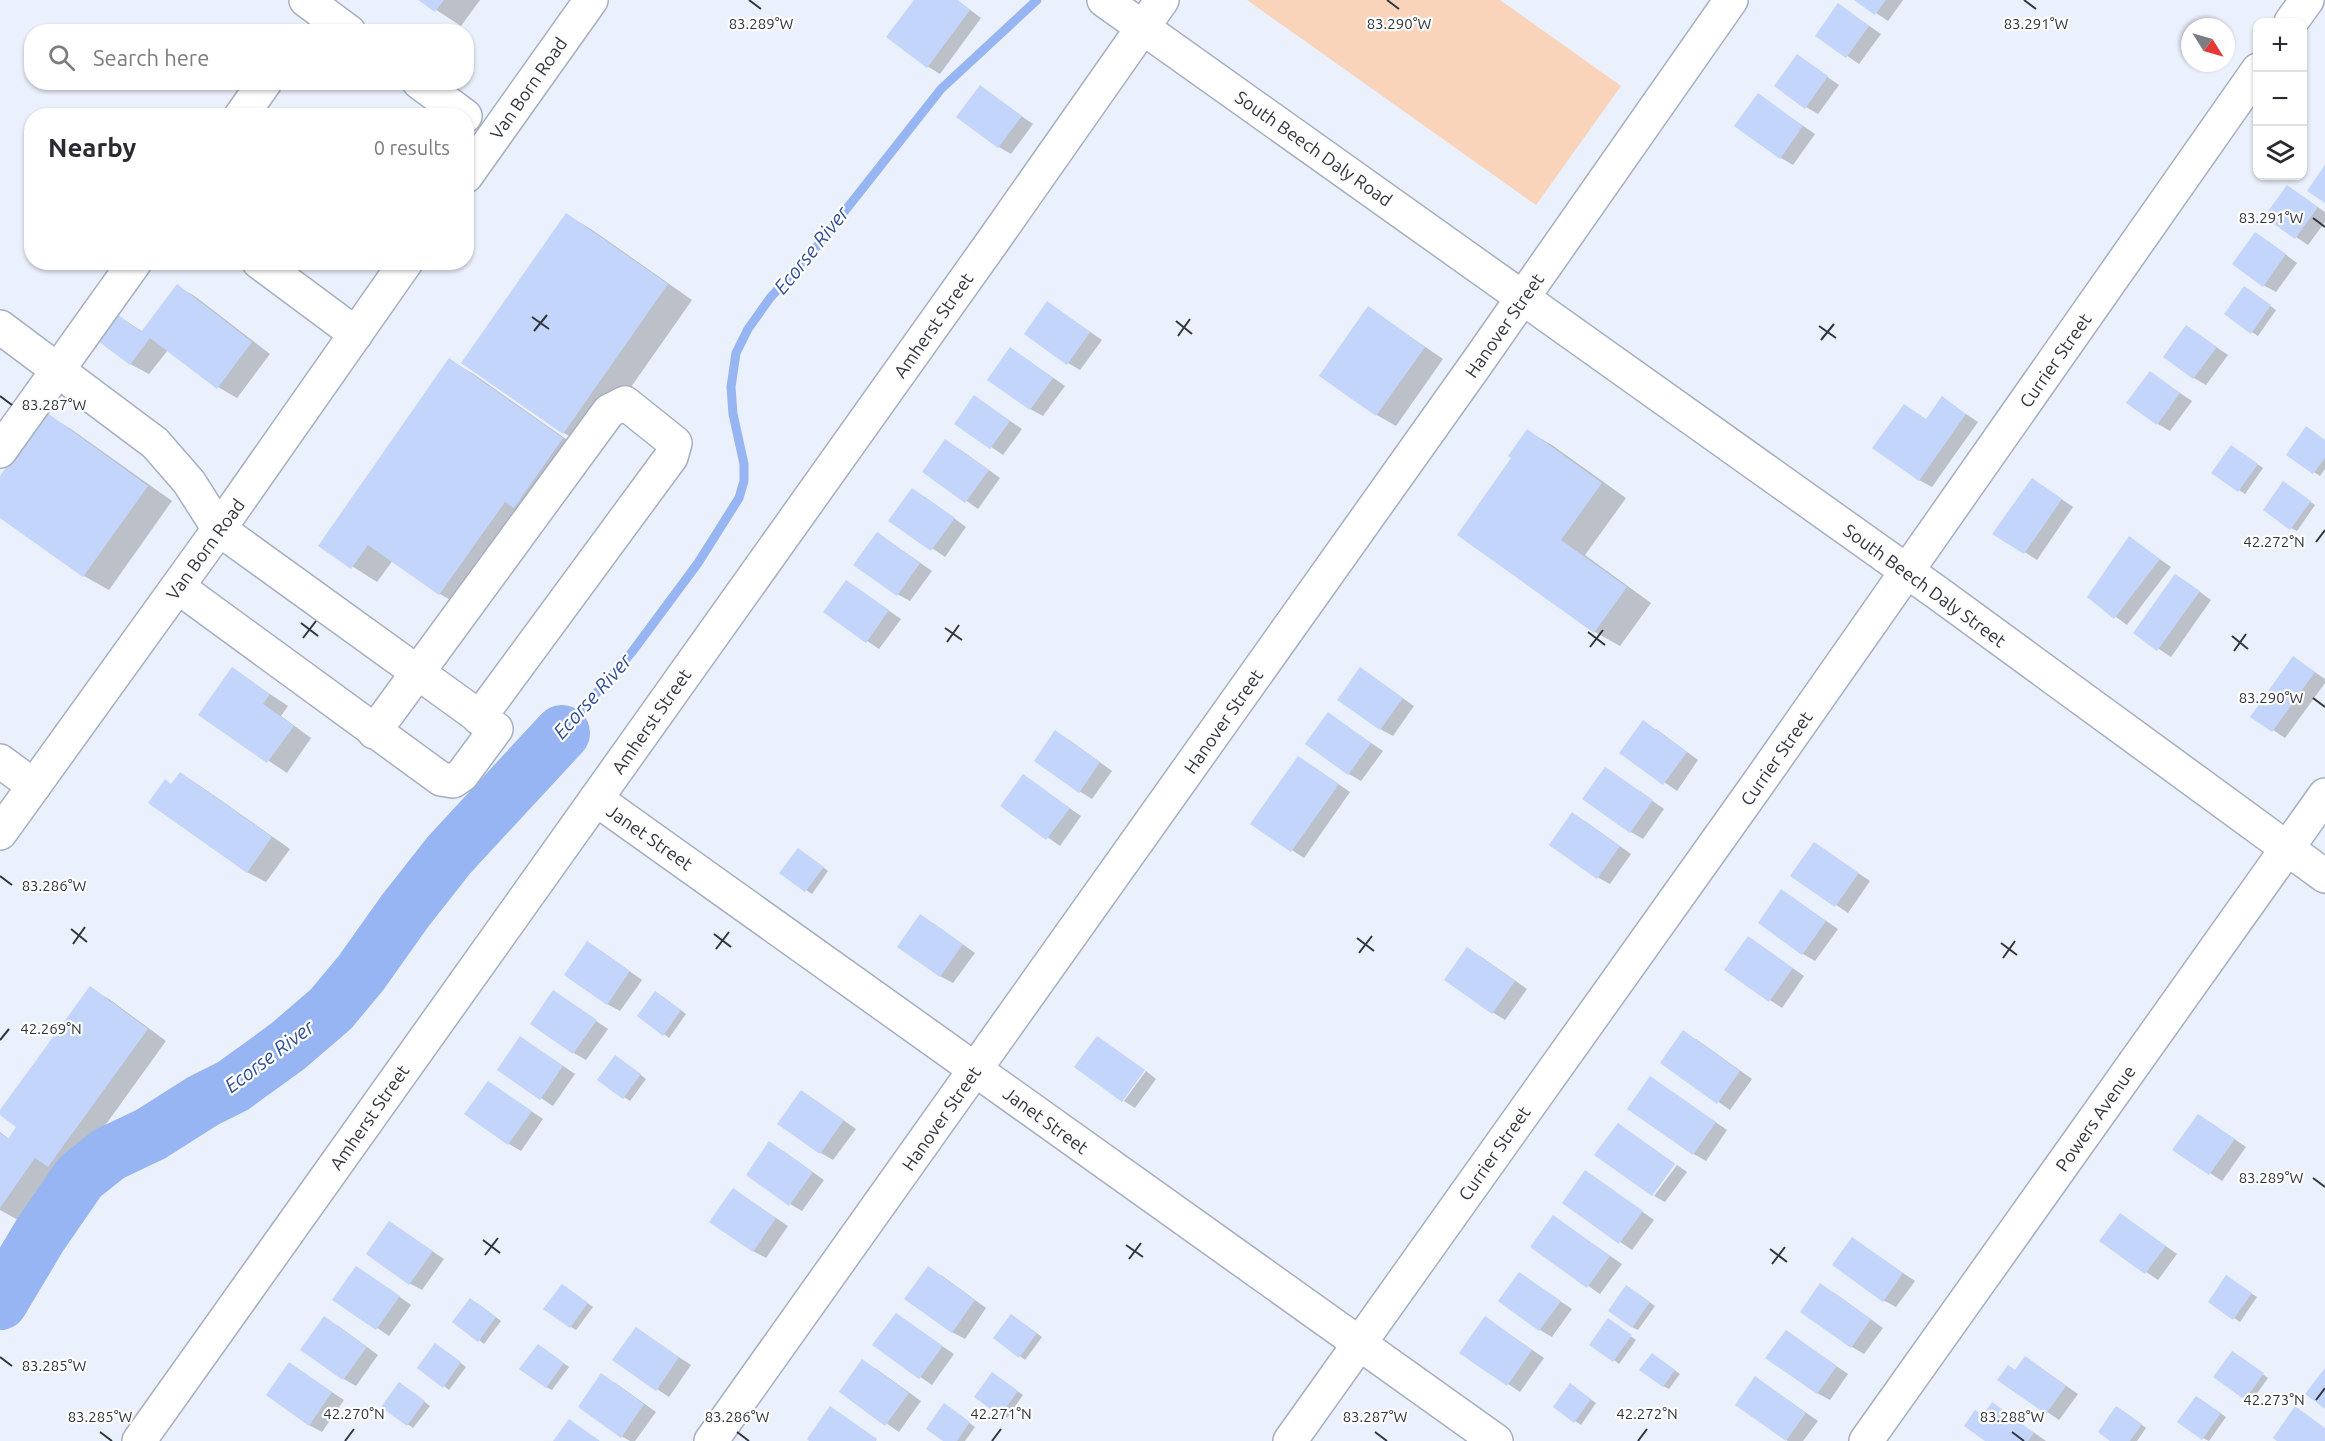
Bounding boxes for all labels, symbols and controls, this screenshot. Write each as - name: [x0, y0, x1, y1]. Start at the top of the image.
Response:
- text: 83.289°W: [729, 15, 793, 32]
- text: 83.290°W: [1367, 15, 1431, 32]
- text: 83.291°W: [2004, 15, 2068, 32]
- north arrow: [2181, 18, 2235, 72]
- map controls: [2253, 18, 2307, 180]
- button: +: [2253, 18, 2307, 72]
- search box: [24, 24, 474, 90]
- street label: Van Born Road: [486, 33, 570, 143]
- icon: search: [45, 41, 78, 74]
- text: Search here: [93, 45, 209, 70]
- button: −: [2253, 72, 2307, 126]
- street label: South Beech Daly Road: [1232, 86, 1396, 210]
- button: layers: [2253, 126, 2307, 180]
- text: Nearby: [48, 133, 136, 162]
- text: 0 results: [374, 136, 450, 159]
- water label: Ecorse River: [769, 201, 854, 298]
- text: 83.291°W: [2239, 209, 2303, 226]
- street label: Amherst Street: [889, 269, 977, 381]
- street label: Hanover Street: [1461, 269, 1547, 381]
- street label: Currier Street: [2015, 309, 2095, 411]
- text: 83.287°W: [22, 396, 86, 413]
- street label: Van Born Road: [162, 495, 248, 603]
- street label: South Beech Daly Street: [1840, 519, 2010, 651]
- text: 42.272°N: [2243, 533, 2305, 550]
- water label: Ecorse River: [548, 648, 637, 743]
- street label: Amherst Street: [607, 665, 695, 777]
- street label: Hanover Street: [1180, 665, 1266, 777]
- text: 83.290°W: [2239, 689, 2303, 706]
- street label: Currier Street: [1736, 707, 1816, 809]
- street label: Janet Street: [603, 800, 697, 874]
- text: 83.286°W: [22, 877, 86, 894]
- water label: Ecorse River: [220, 1014, 319, 1097]
- text: 42.269°N: [20, 1020, 82, 1037]
- street label: Amherst Street: [325, 1061, 413, 1173]
- street label: Powers Avenue: [2051, 1061, 2139, 1175]
- street label: Hanover Street: [898, 1062, 984, 1174]
- street label: Janet Street: [1000, 1083, 1092, 1157]
- street label: Currier Street: [1454, 1102, 1534, 1204]
- text: 83.289°W: [2239, 1169, 2303, 1186]
- text: 83.285°W: [22, 1357, 86, 1374]
- text: 42.273°N: [2243, 1391, 2305, 1408]
- text: 42.270°N: [323, 1405, 385, 1422]
- text: 42.271°N: [970, 1405, 1032, 1422]
- text: 42.272°N: [1616, 1405, 1678, 1422]
- text: 83.285°W: [68, 1408, 132, 1425]
- text: 83.286°W: [705, 1408, 769, 1425]
- text: 83.287°W: [1343, 1408, 1407, 1425]
- text: 83.288°W: [1980, 1408, 2044, 1425]

